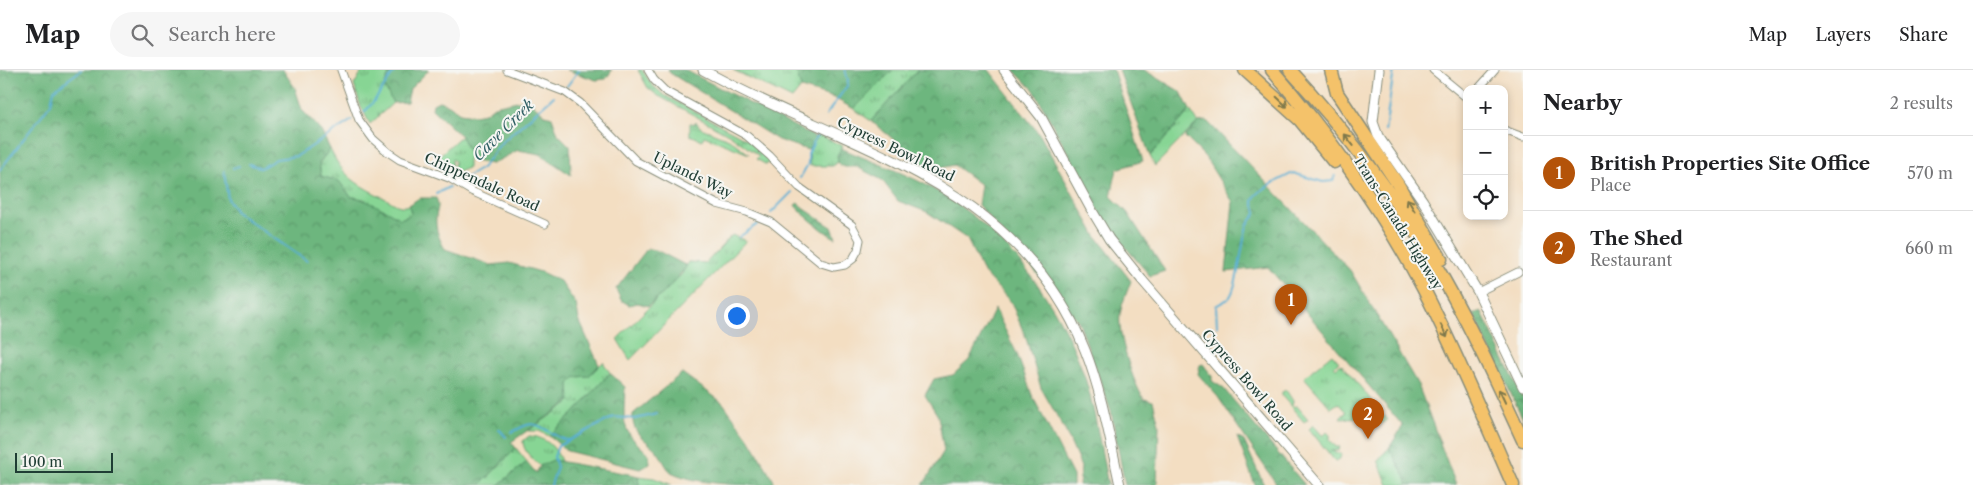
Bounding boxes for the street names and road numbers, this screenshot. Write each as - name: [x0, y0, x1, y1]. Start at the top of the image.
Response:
- street label: Cypress Bowl Road: [834, 113, 958, 186]
- street label: Uplands Way: [650, 148, 736, 202]
- street label: Chippendale Road: [422, 149, 543, 216]
- street label: Trans-Canada Highway: [1349, 151, 1447, 293]
- street label: Cypress Bowl Road: [1198, 326, 1296, 435]

